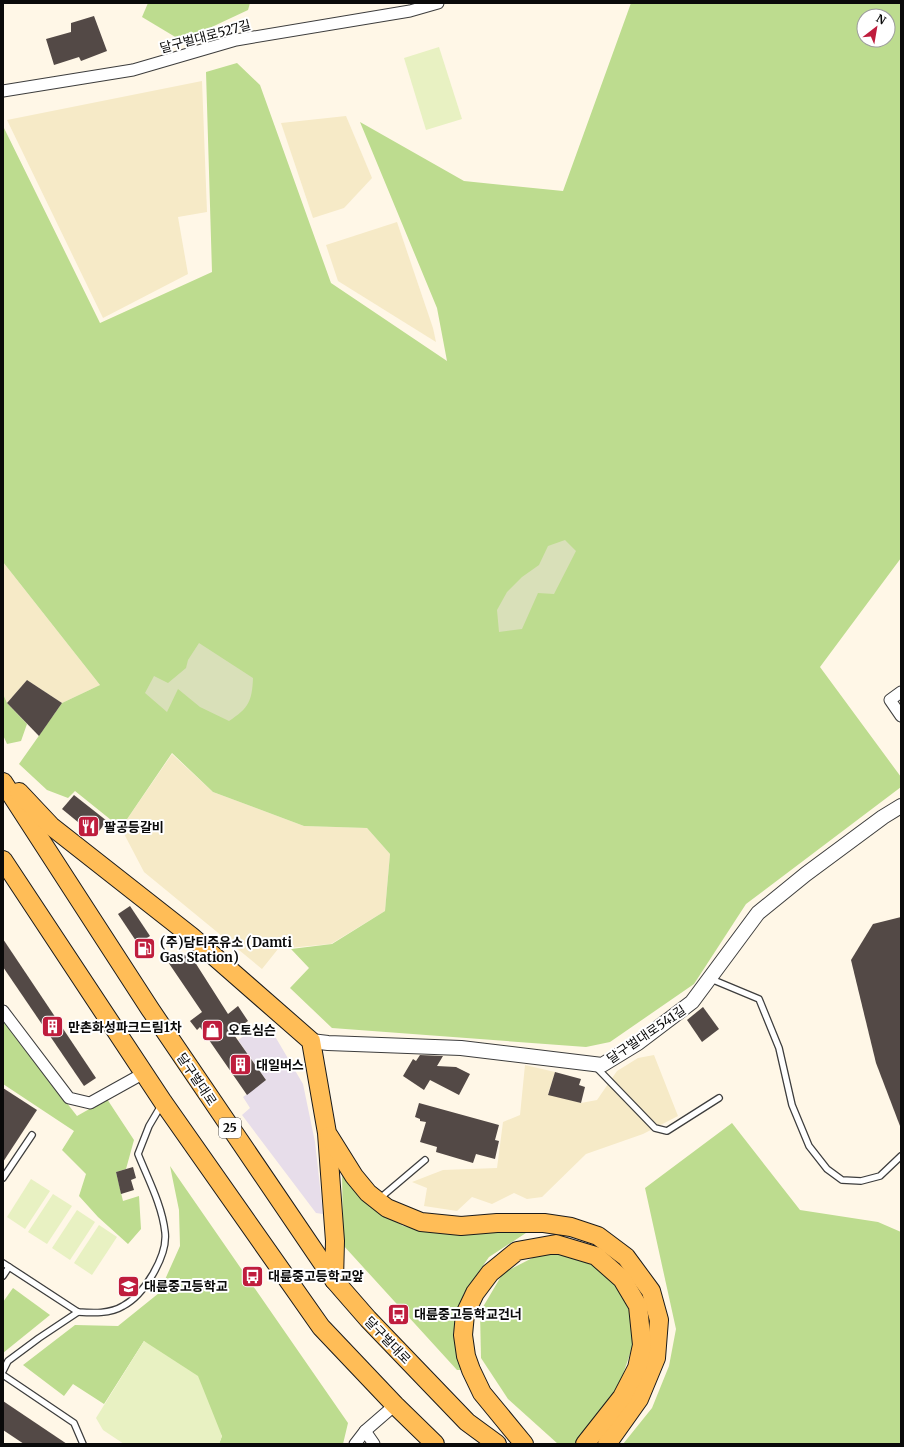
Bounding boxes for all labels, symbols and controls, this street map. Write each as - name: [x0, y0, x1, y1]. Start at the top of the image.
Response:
- north arrow: [856, 8, 896, 48]
- text: N: [874, 11, 889, 28]
- street label: 달구벌대로527길: [158, 16, 252, 57]
- restaurant icon: 팔공등갈비: [76, 814, 102, 840]
- place label: 팔공등갈비: [104, 819, 164, 836]
- place label: (주)담티주유소 (Damti Gas Station): [160, 934, 292, 966]
- fuel station icon: (주)담티주유소 (Damti Gas Station): [131, 936, 157, 962]
- street label: 달구벌대로541길: [603, 1002, 689, 1067]
- building icon: 만촌화성파크드림1차: [40, 1014, 66, 1040]
- shop icon: 오토심슨: [199, 1017, 225, 1043]
- place label: 만촌화성파크드림1차: [68, 1019, 182, 1036]
- place label: 오토심슨: [228, 1022, 276, 1039]
- street label: 달구벌대로: [173, 1050, 220, 1109]
- building icon: 대일버스: [228, 1052, 254, 1078]
- place label: 대일버스: [256, 1057, 304, 1074]
- road number: 25: [219, 1118, 241, 1138]
- bus stop icon: 대륜중고등학교앞: [240, 1263, 266, 1289]
- place label: 대륜중고등학교앞: [268, 1268, 364, 1285]
- school or university icon: 대륜중고등학교: [115, 1273, 141, 1299]
- place label: 대륜중고등학교: [144, 1278, 228, 1295]
- bus stop icon: 대륜중고등학교건너: [386, 1301, 412, 1327]
- place label: 대륜중고등학교건너: [414, 1306, 522, 1323]
- street label: 달구벌대로: [361, 1313, 415, 1368]

